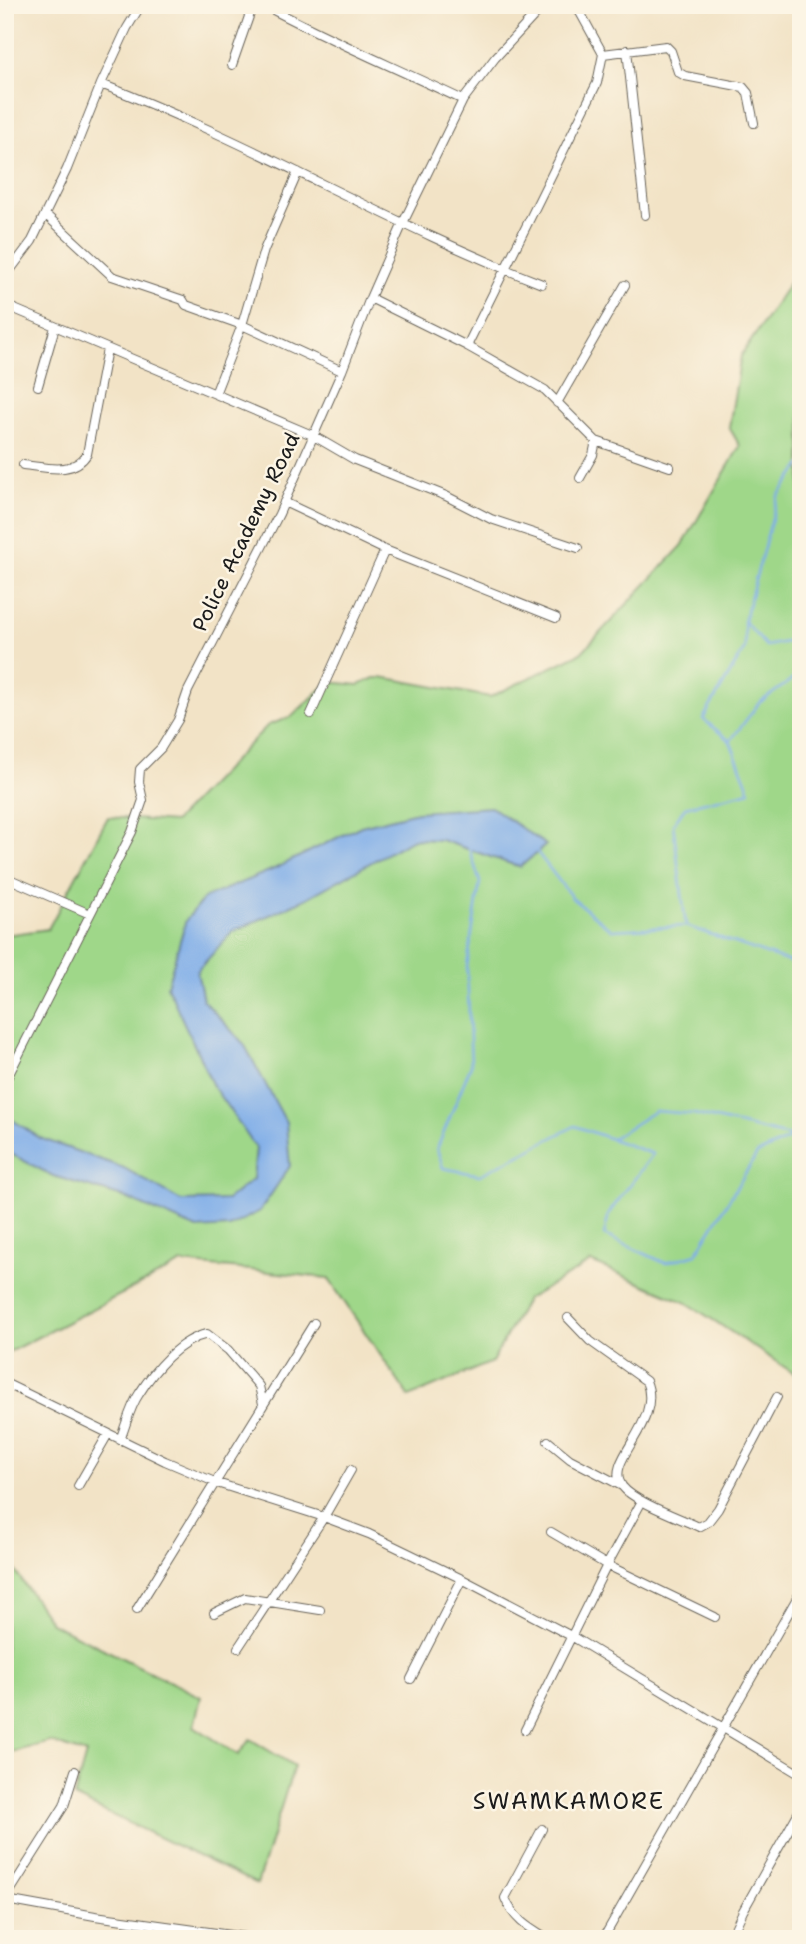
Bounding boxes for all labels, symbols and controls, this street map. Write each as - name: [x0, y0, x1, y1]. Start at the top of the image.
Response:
- street label: Police Academy Road: [186, 428, 306, 636]
- district label: SWAMKAMORE: [473, 1786, 665, 1816]

